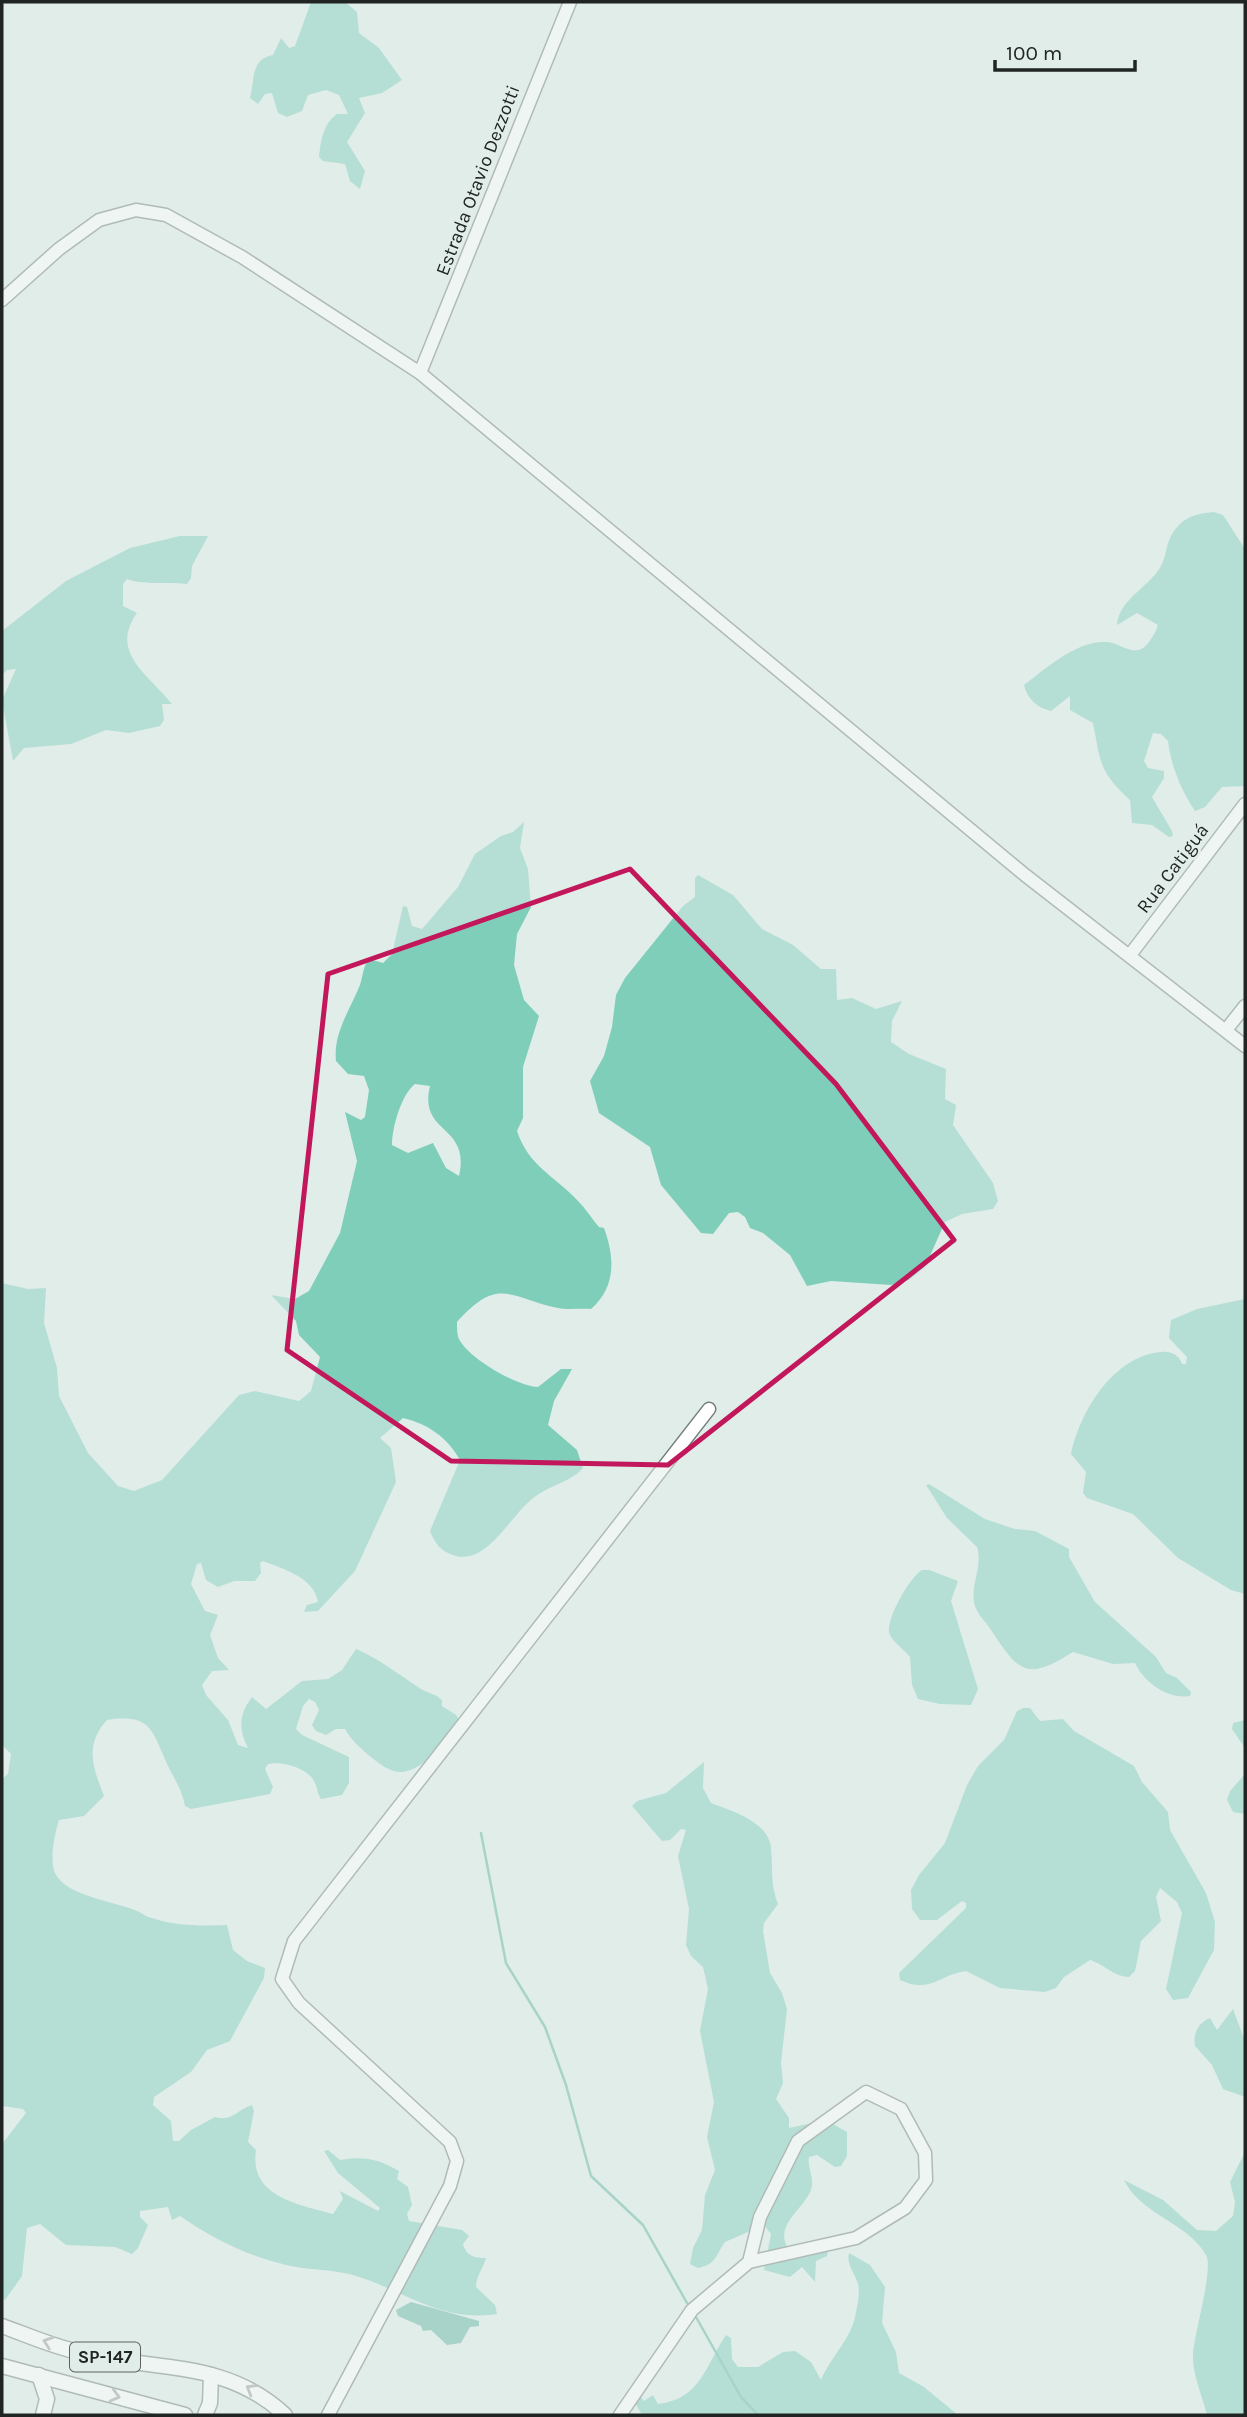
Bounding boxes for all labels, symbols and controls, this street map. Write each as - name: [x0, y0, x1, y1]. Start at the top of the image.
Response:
- scale bar: [995, 28, 1135, 72]
- text: 100 m: [1006, 41, 1063, 65]
- street label: Estrada Otavio Dezzotti: [431, 82, 524, 279]
- street label: Rua Catiguá: [1132, 820, 1213, 917]
- one-way arrow: [42, 2336, 55, 2350]
- road number: SP-147: [70, 2342, 140, 2372]
- one-way arrow: [245, 2384, 258, 2397]
- one-way arrow: [109, 2388, 121, 2402]

